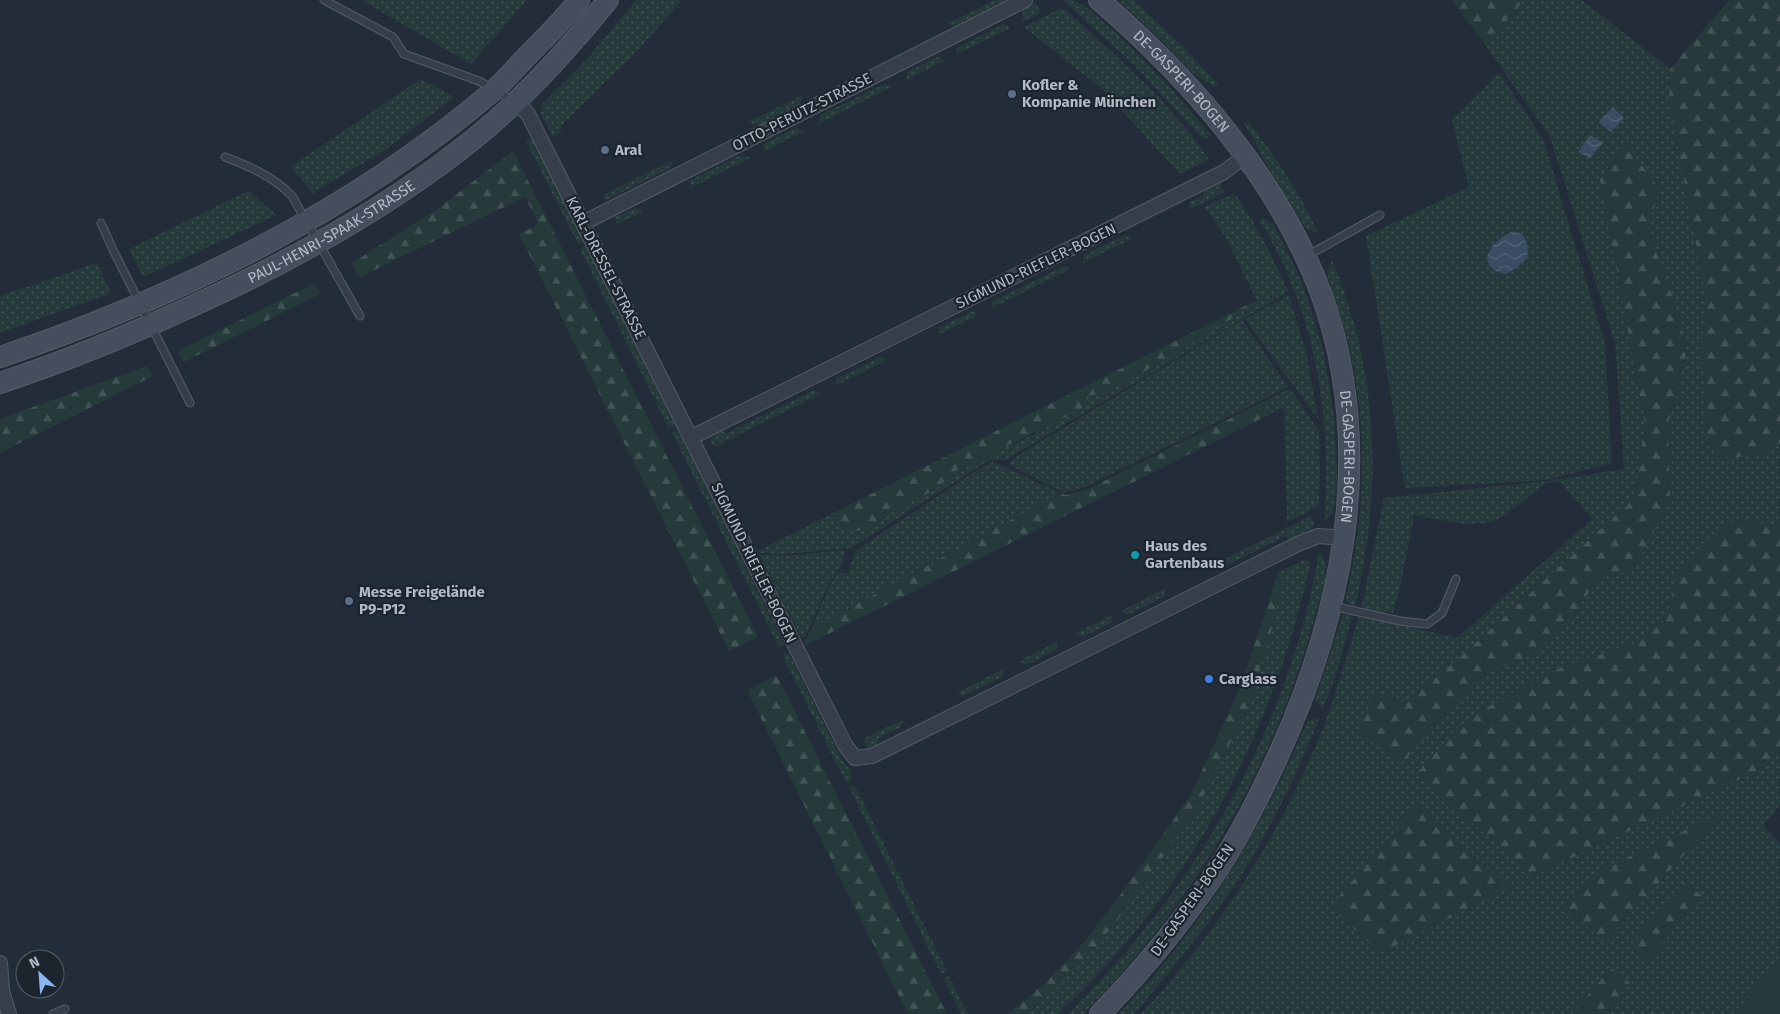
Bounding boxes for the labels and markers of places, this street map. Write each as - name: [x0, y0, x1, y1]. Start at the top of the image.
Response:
- place label: Kofler & Kompanie München: [1022, 76, 1156, 111]
- marker: Kofler & Kompanie München: [1006, 88, 1018, 100]
- place label: Aral: [614, 141, 642, 159]
- marker: Aral: [599, 144, 611, 156]
- place label: Haus des Gartenbaus: [1145, 537, 1224, 572]
- marker: Haus des Gartenbaus: [1129, 549, 1141, 561]
- place label: Messe Freigelände P9-P12: [359, 583, 485, 618]
- marker: Messe Freigelände P9-P12: [343, 595, 355, 607]
- place label: Carglass: [1219, 670, 1277, 688]
- marker: Carglass: [1203, 673, 1215, 685]

